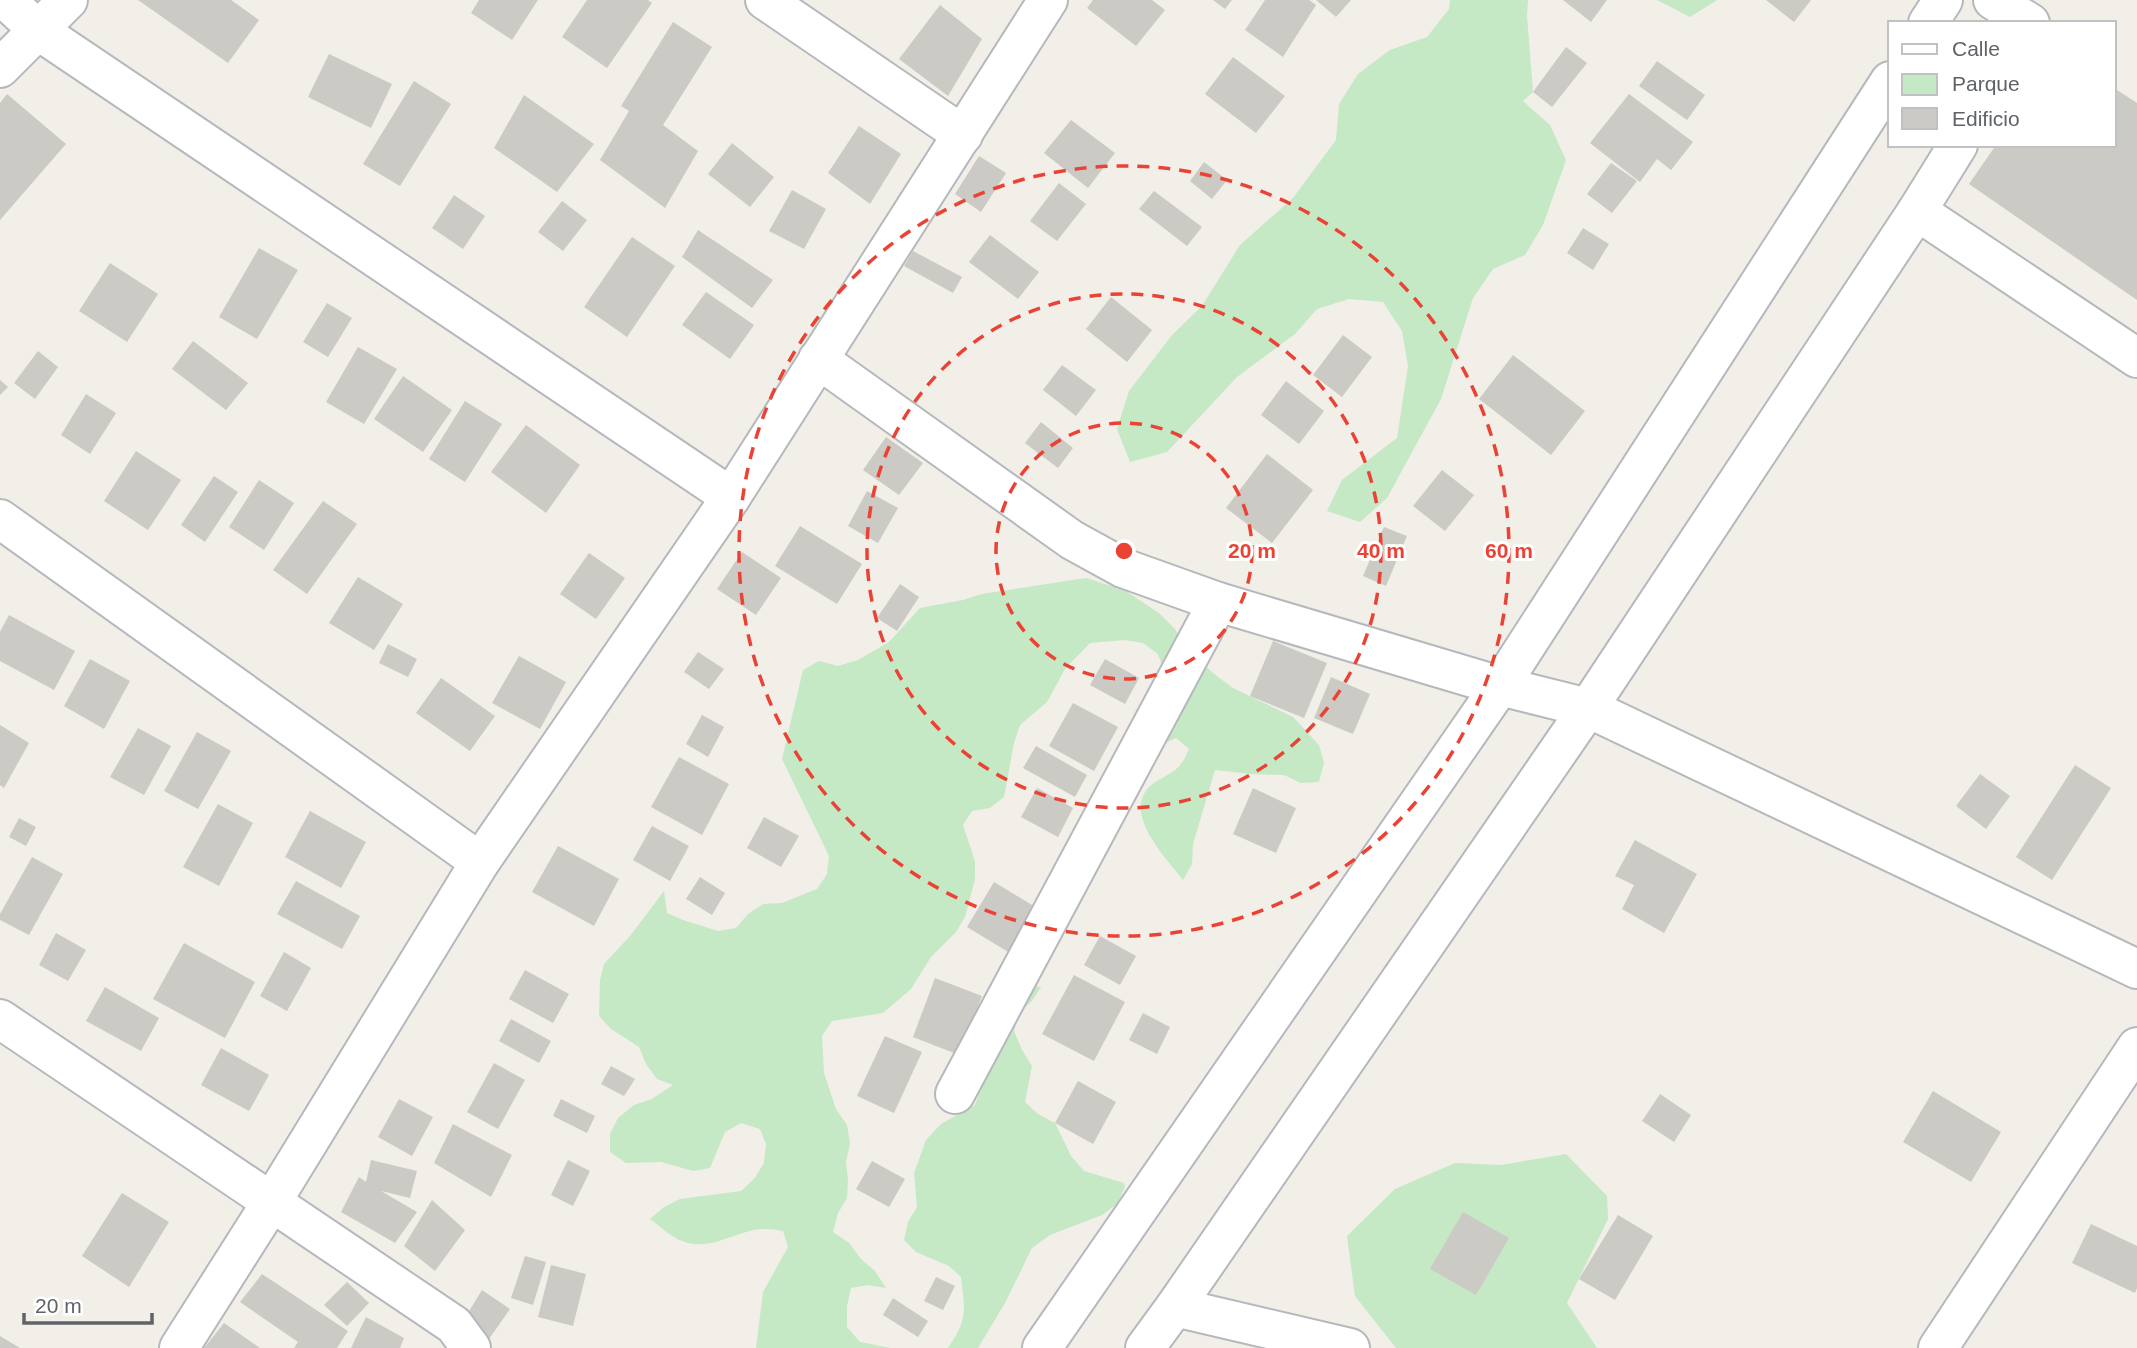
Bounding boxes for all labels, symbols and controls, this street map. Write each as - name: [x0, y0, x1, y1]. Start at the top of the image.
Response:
- legend: [1888, 21, 2116, 147]
- text: Calle: [1952, 37, 2000, 60]
- text: Parque: [1952, 72, 2020, 95]
- text: Edificio: [1952, 107, 2020, 130]
- centre of rings: [1112, 539, 1136, 563]
- text: 20 m: [1228, 539, 1276, 562]
- text: 40 m: [1357, 539, 1405, 562]
- text: 60 m: [1485, 539, 1533, 562]
- scale bar: [24, 1282, 152, 1326]
- text: 20 m: [35, 1294, 82, 1317]

